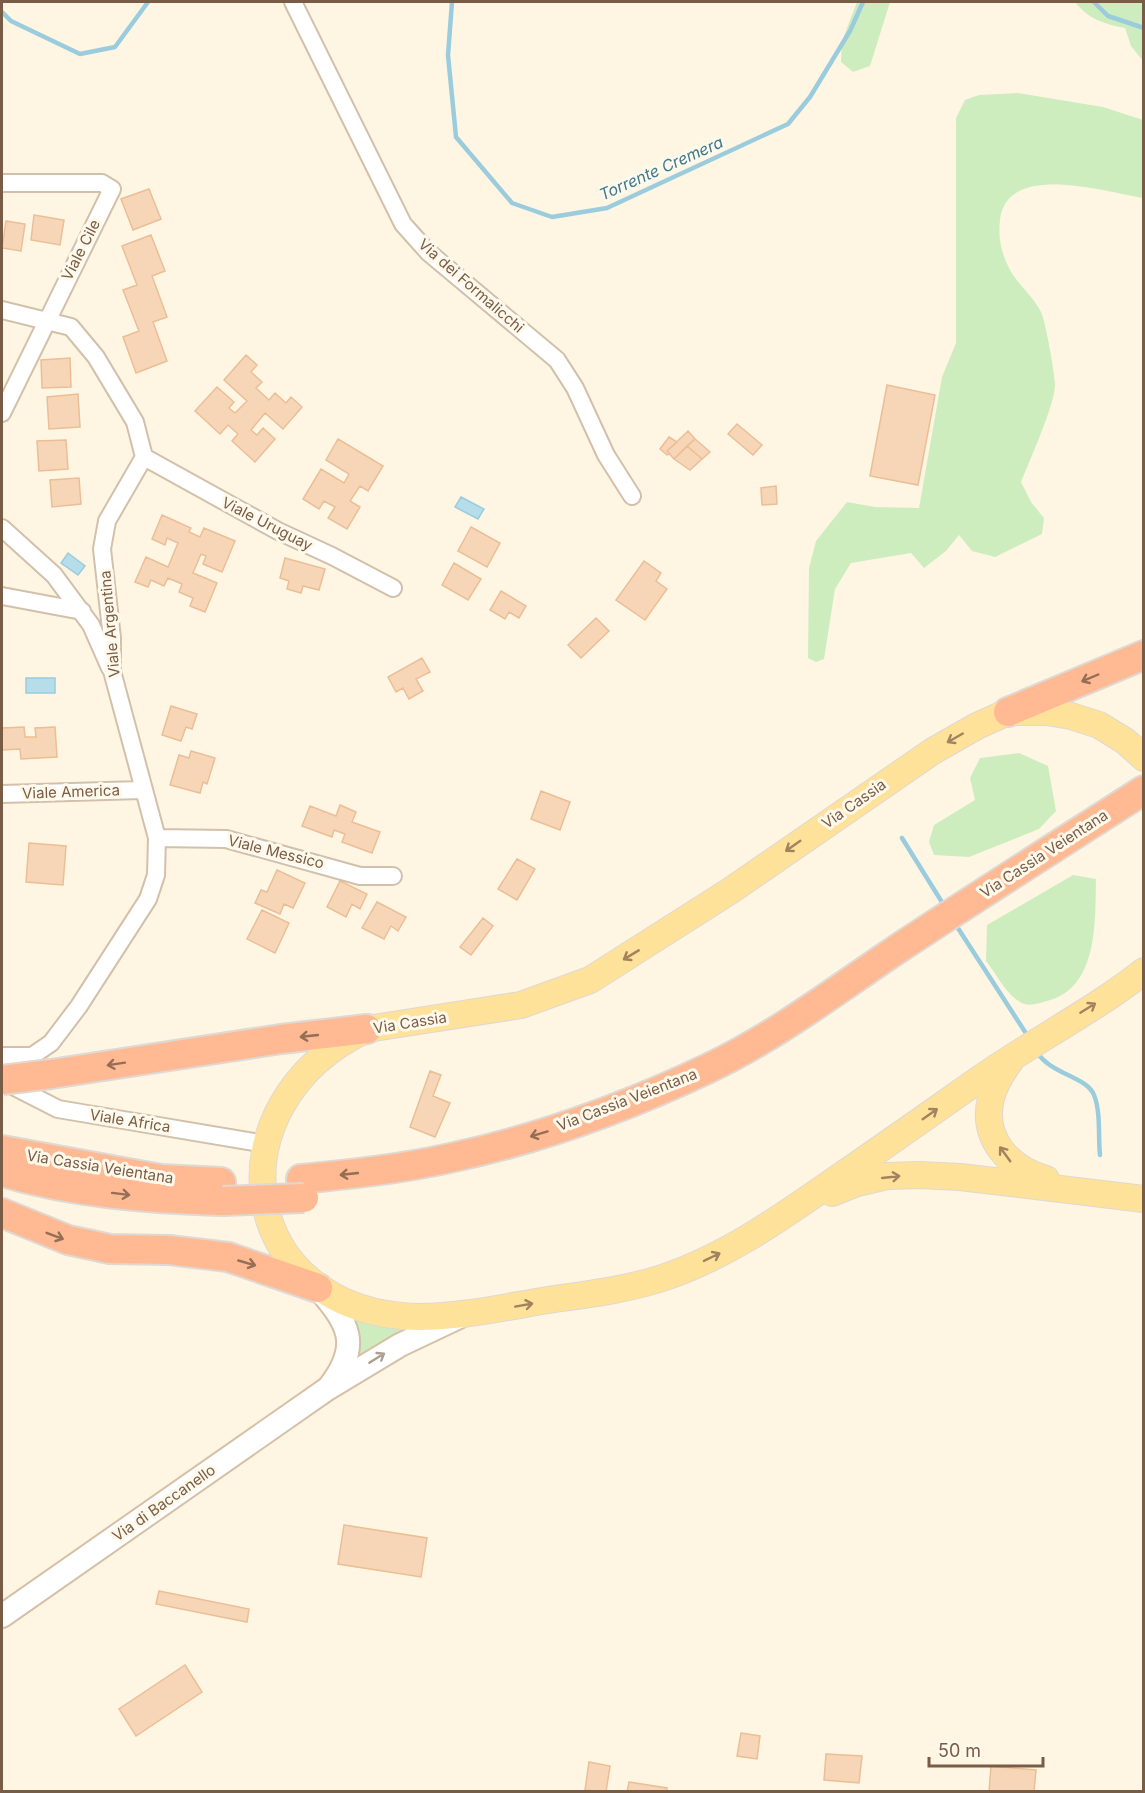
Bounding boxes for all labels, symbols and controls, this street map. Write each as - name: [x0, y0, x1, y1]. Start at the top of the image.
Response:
- water label: Torrente Cremera: [596, 132, 726, 204]
- street label: Viale Cile: [57, 216, 104, 283]
- street label: Via dei Formalicchi: [415, 234, 528, 337]
- street label: Viale Uruguay: [219, 493, 316, 555]
- street label: Viale Argentina: [95, 570, 124, 678]
- one-way arrow: [1081, 673, 1099, 684]
- one-way arrow: [947, 733, 965, 744]
- street label: Via Cassia: [818, 775, 889, 833]
- street label: Viale America: [22, 780, 120, 803]
- street label: Via Cassia Veientana: [976, 805, 1111, 902]
- street label: Viale Messico: [226, 830, 326, 873]
- one-way arrow: [786, 840, 802, 852]
- one-way arrow: [623, 949, 640, 961]
- one-way arrow: [1079, 1002, 1096, 1015]
- street label: Via Cassia: [372, 1007, 448, 1038]
- one-way arrow: [299, 1031, 319, 1042]
- one-way arrow: [107, 1059, 126, 1070]
- street label: Via Cassia Veientana: [554, 1064, 699, 1135]
- street label: Viale Africa: [88, 1105, 172, 1136]
- one-way arrow: [921, 1108, 938, 1120]
- one-way arrow: [530, 1129, 549, 1140]
- street label: Via Cassia Veientana: [25, 1146, 175, 1187]
- one-way arrow: [999, 1147, 1011, 1163]
- one-way arrow: [340, 1169, 359, 1180]
- one-way arrow: [881, 1171, 900, 1182]
- one-way arrow: [111, 1189, 130, 1200]
- one-way arrow: [46, 1231, 64, 1242]
- one-way arrow: [703, 1250, 721, 1262]
- one-way arrow: [237, 1258, 256, 1269]
- one-way arrow: [514, 1299, 533, 1310]
- one-way arrow: [368, 1352, 385, 1364]
- street label: Via di Baccanello: [109, 1460, 219, 1545]
- scale bar: [929, 1730, 1043, 1768]
- text: 50 m: [938, 1740, 981, 1761]

